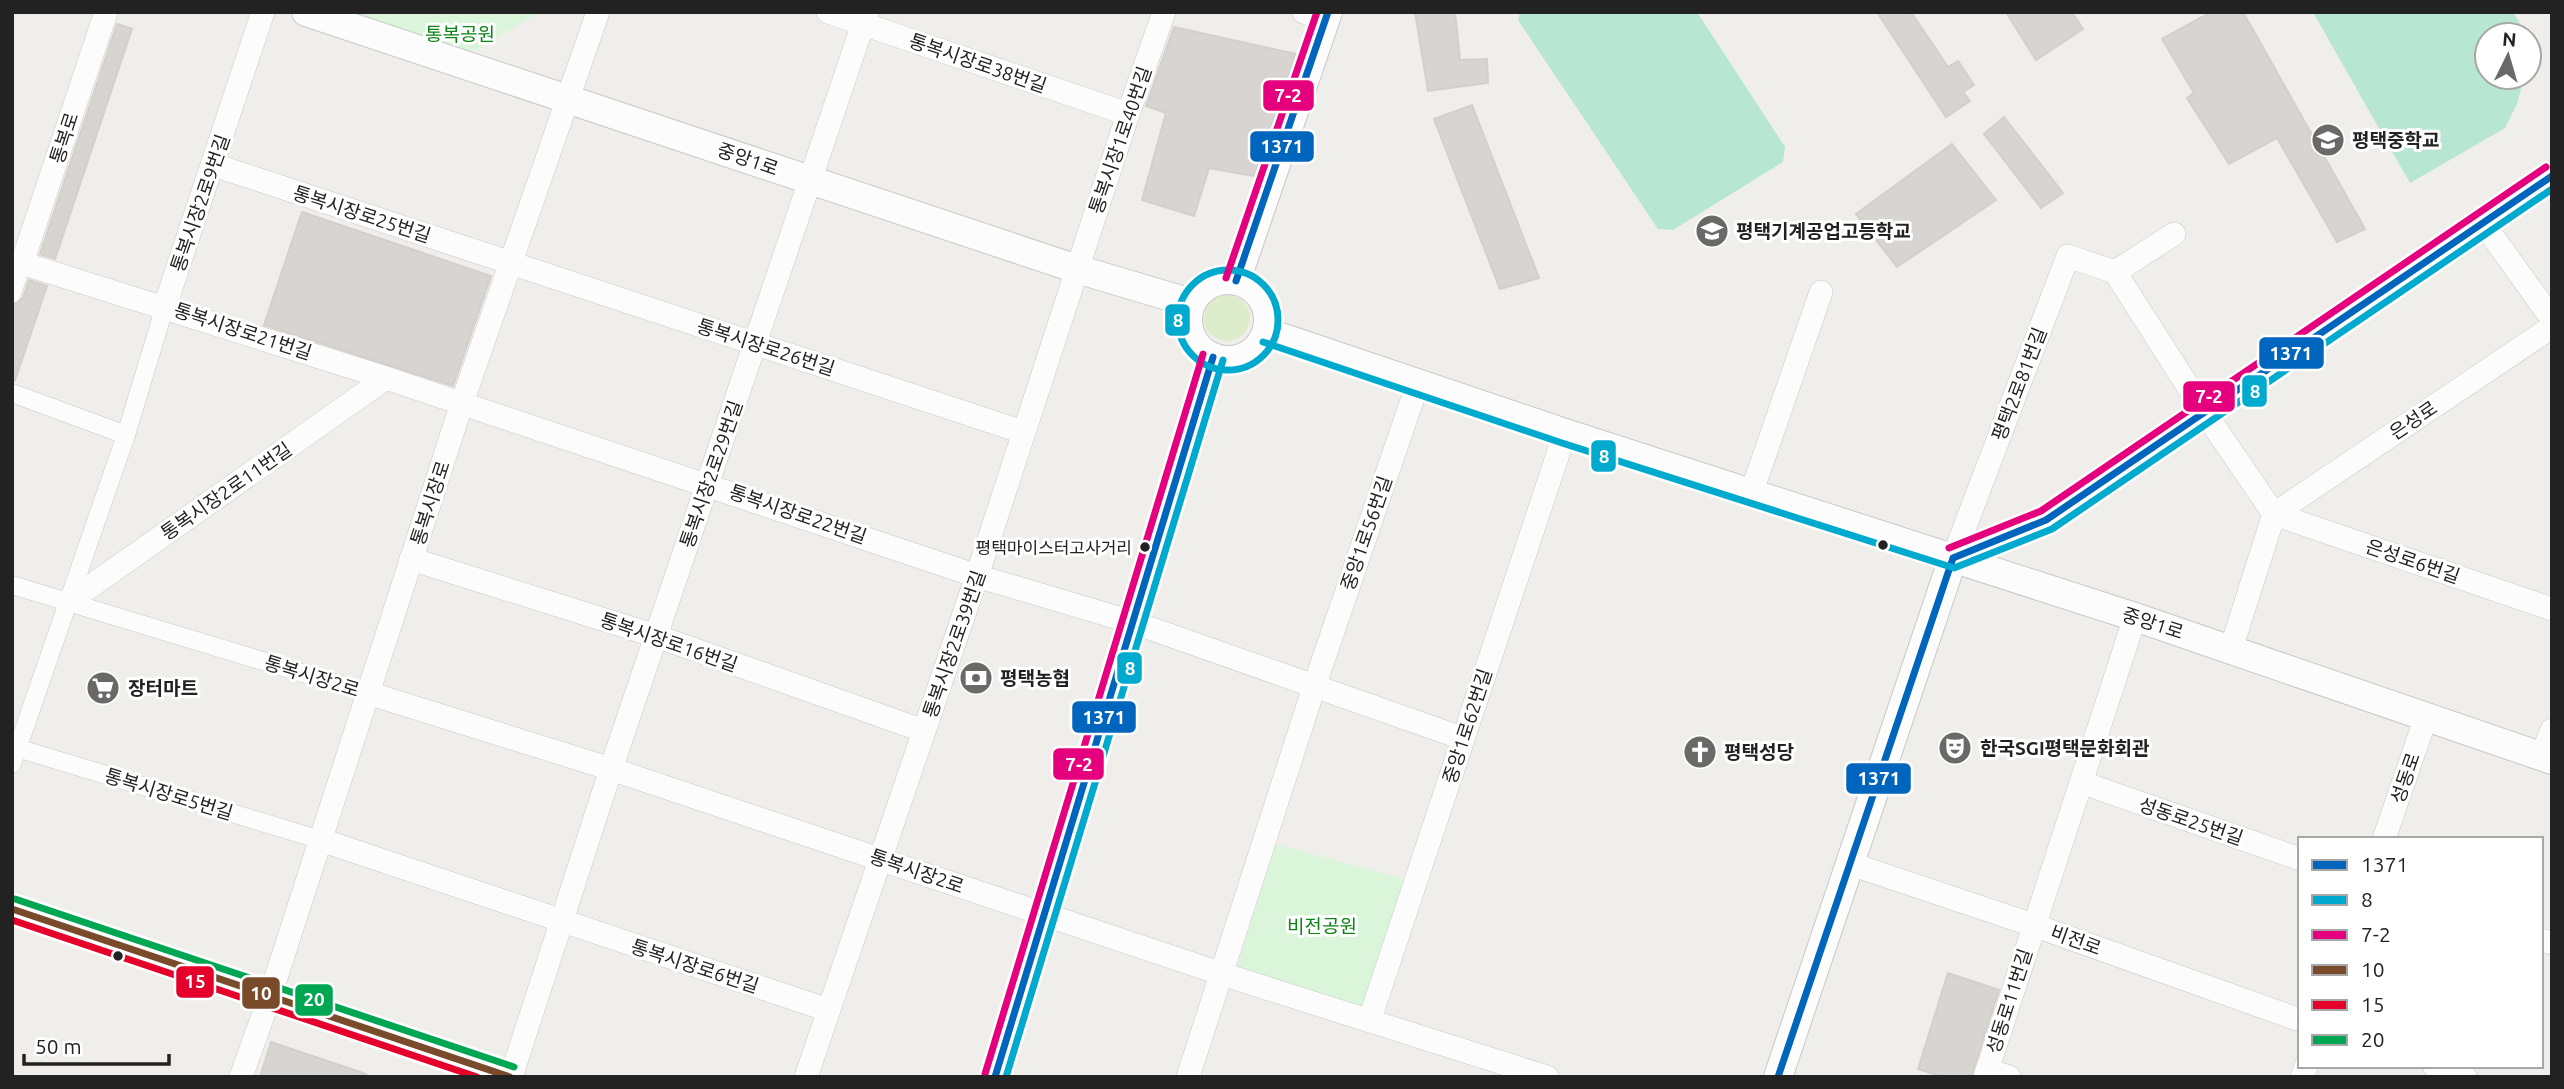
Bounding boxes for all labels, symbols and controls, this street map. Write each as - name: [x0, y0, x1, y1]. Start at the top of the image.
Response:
- north arrow: [2473, 21, 2543, 91]
- park label: 통복공원: [425, 23, 495, 45]
- text: N: [2501, 27, 2518, 51]
- street label: 통복시장로38번길: [906, 29, 1050, 97]
- street label: 통복시장1로40번길: [1084, 63, 1156, 217]
- line badge: 7-2: [1262, 79, 1315, 112]
- text: 7-2: [1274, 84, 1302, 106]
- street label: 통복로: [45, 110, 83, 166]
- school or university icon: 평택중학교: [2309, 121, 2347, 159]
- place label: 평택중학교: [2352, 129, 2439, 151]
- line badge: 1371: [1249, 130, 1315, 163]
- street label: 통복시장2로9번길: [166, 131, 234, 275]
- text: 1371: [1261, 135, 1303, 157]
- street label: 중앙1로: [715, 138, 781, 180]
- street label: 통복시장로25번길: [290, 181, 434, 247]
- school or university icon: 평택기계공업고등학교: [1693, 212, 1731, 250]
- place label: 평택기계공업고등학교: [1736, 220, 1911, 242]
- street label: 통복시장로21번길: [171, 298, 315, 364]
- line badge: 8: [1164, 303, 1191, 337]
- text: 8: [1173, 309, 1183, 331]
- street label: 통복시장로26번길: [694, 314, 838, 380]
- street label: 평택2로81번길: [1987, 324, 2051, 444]
- line badge: 1371: [2258, 336, 2325, 370]
- text: 1371: [2270, 342, 2312, 364]
- line badge: 8: [2241, 374, 2268, 408]
- line badge: 7-2: [2182, 380, 2236, 413]
- text: 8: [2250, 380, 2260, 402]
- text: 7-2: [2195, 385, 2223, 407]
- street label: 은성로: [2385, 396, 2441, 444]
- street label: 통복시장2로29번길: [675, 397, 747, 551]
- street label: 통복시장2로11번길: [156, 438, 296, 544]
- line badge: 8: [1590, 439, 1617, 473]
- text: 8: [1599, 445, 1609, 467]
- street label: 통복시장로: [406, 458, 454, 548]
- street label: 중앙1로56번길: [1336, 473, 1396, 593]
- street label: 통복시장로22번길: [726, 480, 870, 548]
- street label: 은성로6번길: [2363, 535, 2463, 587]
- place label: 평택마이스터고사거리: [976, 538, 1132, 557]
- unlabelled marker: [1876, 538, 1890, 552]
- marker: 평택마이스터고사거리: [1138, 540, 1152, 554]
- street label: 통복시장2로39번길: [918, 567, 990, 721]
- street label: 중앙1로: [2120, 603, 2186, 643]
- street label: 통복시장로16번길: [597, 608, 741, 676]
- street label: 통복시장2로: [262, 651, 362, 701]
- line badge: 8: [1116, 651, 1143, 685]
- text: 8: [1125, 657, 1135, 679]
- bank icon: 평택농협: [957, 659, 995, 697]
- street label: 중앙1로62번길: [1438, 666, 1496, 786]
- place label: 평택농협: [1000, 667, 1070, 689]
- supermarket icon: 장터마트: [84, 669, 122, 707]
- place label: 장터마트: [128, 677, 198, 699]
- line badge: 1371: [1071, 700, 1137, 734]
- text: 1371: [1083, 706, 1125, 728]
- theatre icon: 한국SGI평택문화회관: [1936, 729, 1974, 767]
- church icon: 평택성당: [1681, 733, 1719, 771]
- place label: 한국SGI평택문화회관: [1980, 737, 2150, 759]
- place label: 평택성당: [1724, 741, 1794, 763]
- line badge: 7-2: [1052, 747, 1105, 781]
- street label: 성동로: [2386, 750, 2424, 806]
- text: 7-2: [1065, 753, 1093, 775]
- line badge: 1371: [1845, 762, 1912, 795]
- street label: 통복시장로5번길: [102, 764, 236, 824]
- text: 1371: [1858, 767, 1900, 789]
- street label: 성동로25번길: [2136, 793, 2246, 849]
- legend: [2298, 837, 2543, 1068]
- street label: 통복시장2로: [867, 845, 967, 897]
- text: 1371: [2361, 852, 2408, 876]
- text: 8: [2361, 887, 2373, 911]
- park label: 비전공원: [1287, 915, 1357, 937]
- street label: 비전로: [2048, 921, 2104, 959]
- text: 7-2: [2361, 922, 2391, 946]
- street label: 통복시장로6번길: [628, 935, 762, 997]
- street label: 성동로11번길: [1982, 946, 2036, 1056]
- unlabelled marker: [111, 949, 125, 963]
- text: 10: [2361, 957, 2385, 981]
- line badge: 15: [175, 965, 215, 999]
- text: 15: [184, 970, 206, 992]
- line badge: 10: [241, 976, 281, 1010]
- text: 10: [250, 982, 272, 1004]
- line badge: 20: [294, 983, 334, 1017]
- text: 20: [303, 988, 325, 1010]
- text: 15: [2361, 992, 2385, 1016]
- scale bar: [24, 1023, 170, 1066]
- text: 20: [2361, 1027, 2385, 1051]
- text: 50 m: [35, 1034, 82, 1058]

